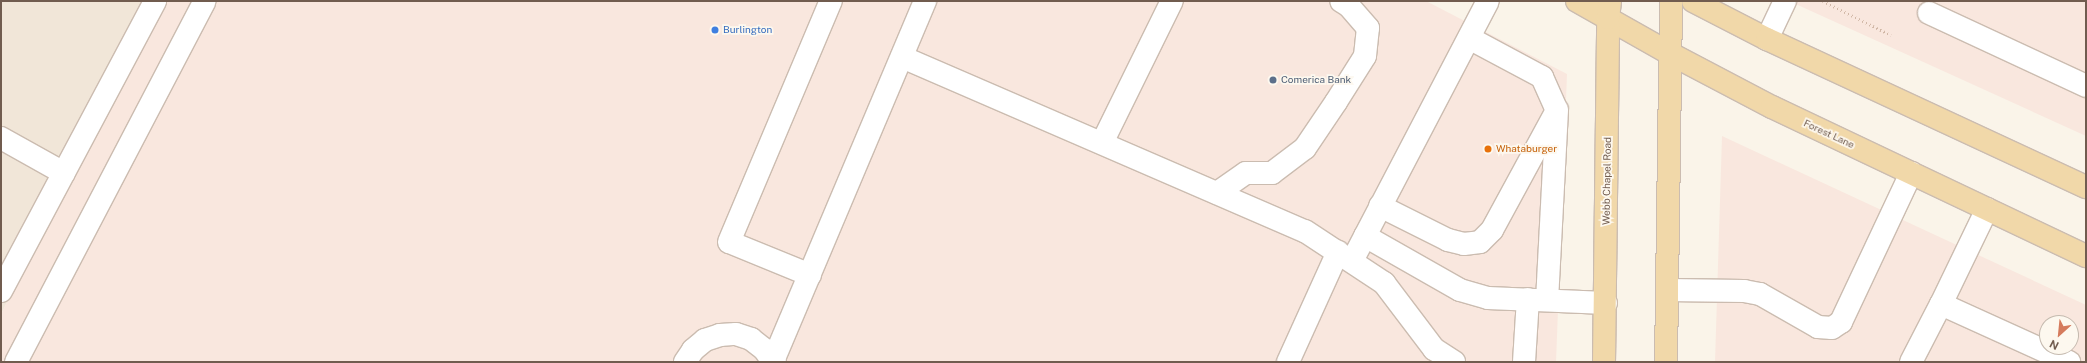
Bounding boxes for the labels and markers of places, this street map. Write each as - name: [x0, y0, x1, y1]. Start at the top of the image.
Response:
- place label: Burlington: [723, 24, 772, 36]
- marker: Burlington: [710, 25, 720, 35]
- place label: Comerica Bank: [1281, 74, 1351, 86]
- marker: Comerica Bank: [1268, 75, 1278, 85]
- place label: Whataburger: [1496, 143, 1557, 155]
- marker: Whataburger: [1483, 144, 1493, 154]

